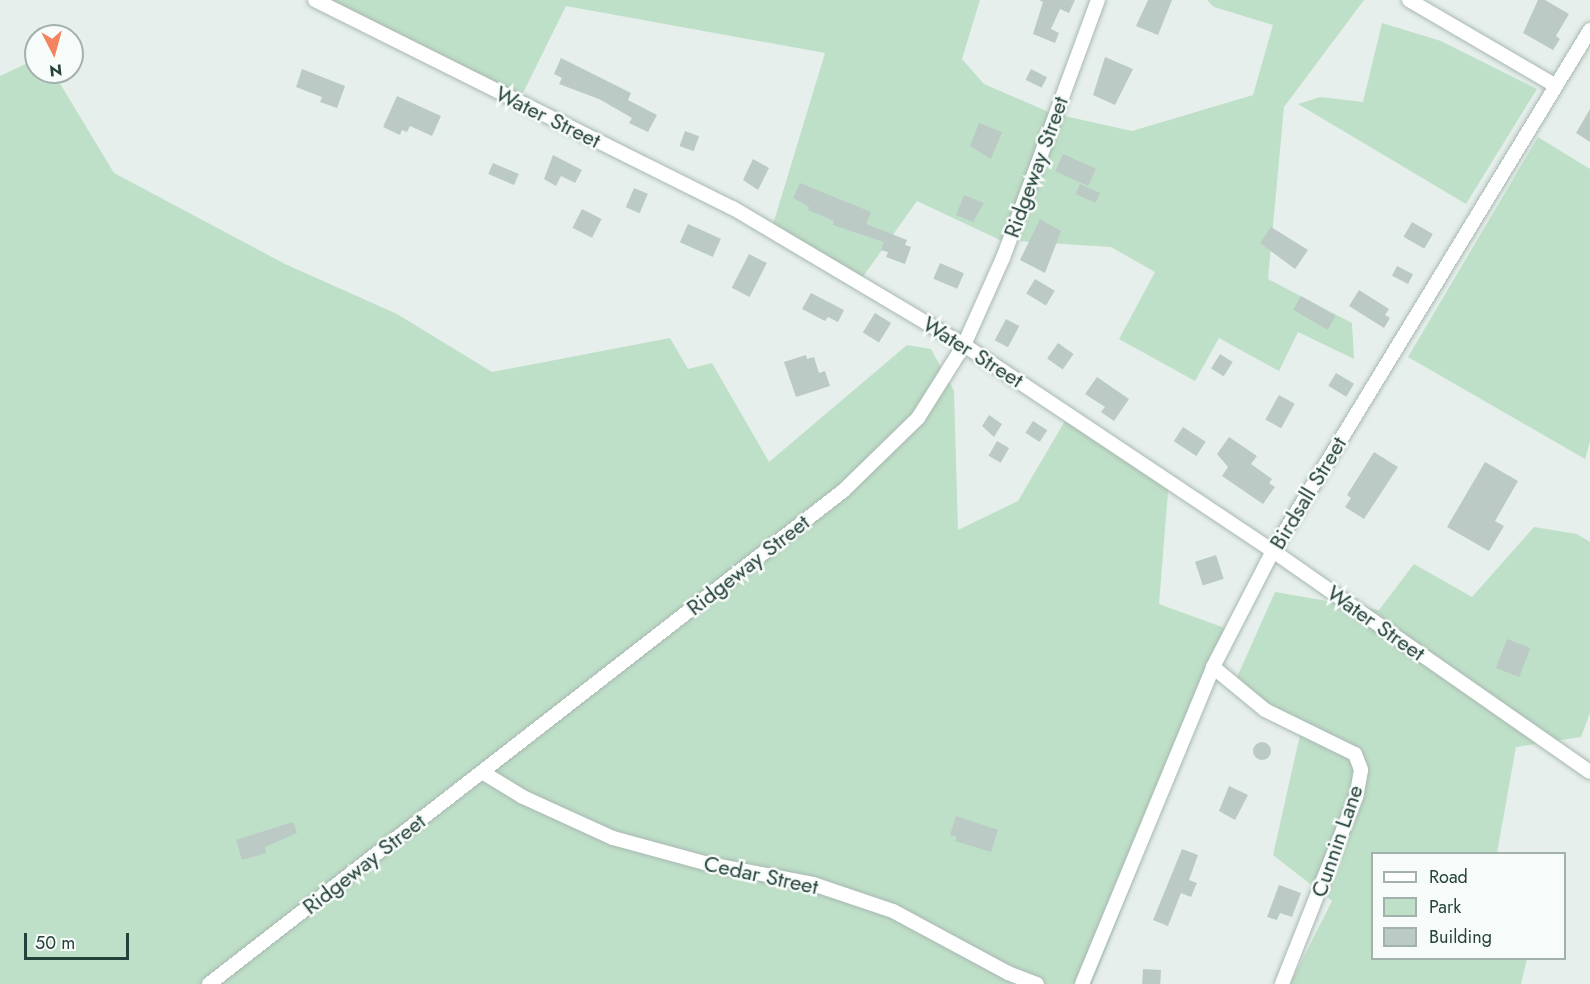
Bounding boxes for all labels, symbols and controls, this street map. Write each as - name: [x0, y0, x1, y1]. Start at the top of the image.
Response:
- north arrow: [24, 24, 84, 84]
- text: N: [48, 58, 63, 83]
- street label: Water Street: [491, 80, 605, 154]
- street label: Ridgeway Street: [998, 93, 1074, 241]
- street label: Water Street: [918, 311, 1028, 393]
- street label: Birdsall Street: [1264, 432, 1352, 554]
- street label: Ridgeway Street: [681, 509, 815, 621]
- street label: Water Street: [1322, 580, 1430, 666]
- street label: Cunnin Lane: [1305, 781, 1369, 901]
- street label: Ridgeway Street: [297, 808, 431, 920]
- street label: Cedar Street: [701, 850, 821, 900]
- legend: [1371, 852, 1566, 960]
- text: Road: [1429, 864, 1468, 890]
- text: Park: [1429, 894, 1461, 920]
- scale bar: [27, 921, 132, 959]
- text: Building: [1429, 924, 1492, 950]
- text: 50 m: [35, 930, 75, 956]

